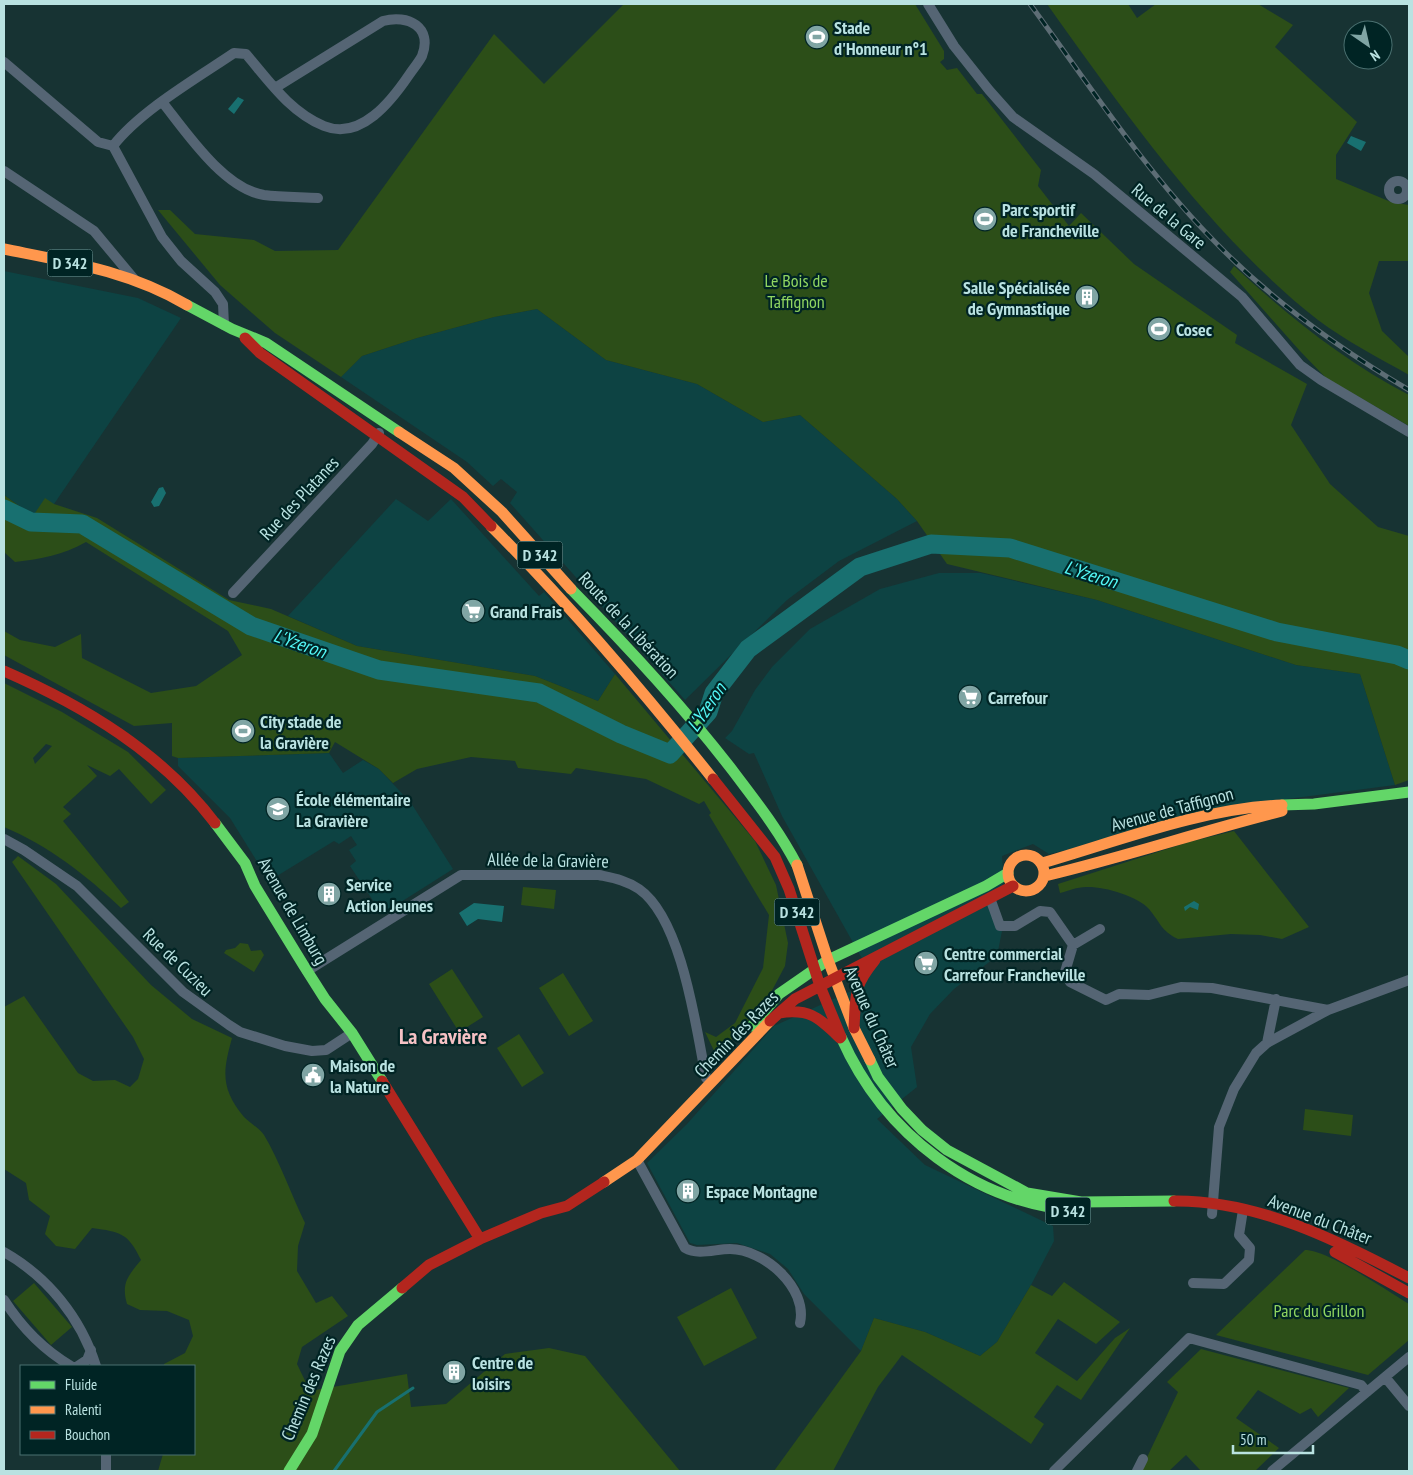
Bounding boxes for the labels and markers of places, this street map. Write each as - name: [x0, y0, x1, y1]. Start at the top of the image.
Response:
- place label: Stade d'Honneur n°1: [834, 16, 928, 60]
- sports icon: Stade d'Honneur n°1: [804, 24, 830, 50]
- place label: Parc sportif de Francheville: [1002, 198, 1100, 242]
- sports icon: Parc sportif de Francheville: [972, 206, 998, 232]
- place label: Salle Spécialisée de Gymnastique: [963, 276, 1070, 320]
- building icon: Salle Spécialisée de Gymnastique: [1074, 284, 1100, 310]
- sports icon: Cosec: [1146, 316, 1172, 342]
- place label: Cosec: [1176, 318, 1213, 341]
- supermarket icon: Grand Frais: [460, 598, 486, 624]
- place label: Grand Frais: [490, 600, 562, 623]
- supermarket icon: Carrefour: [957, 684, 983, 710]
- place label: Carrefour: [988, 686, 1049, 709]
- place label: City stade de la Gravière: [260, 710, 342, 754]
- sports icon: City stade de la Gravière: [230, 718, 256, 744]
- place label: École élémentaire La Gravière: [296, 788, 411, 832]
- school or university icon: École élémentaire La Gravière: [265, 796, 291, 822]
- place label: Service Action Jeunes: [345, 873, 433, 917]
- building icon: Service Action Jeunes: [316, 881, 342, 907]
- place label: Centre commercial Carrefour Francheville: [944, 942, 1086, 986]
- supermarket icon: Centre commercial Carrefour Francheville: [913, 950, 939, 976]
- place label: Maison de la Nature: [330, 1054, 396, 1098]
- public building icon: Maison de la Nature: [300, 1062, 326, 1088]
- building icon: Espace Montagne: [675, 1178, 701, 1204]
- place label: Espace Montagne: [706, 1180, 818, 1203]
- place label: Centre de loisirs: [472, 1351, 533, 1395]
- building icon: Centre de loisirs: [441, 1359, 467, 1385]

